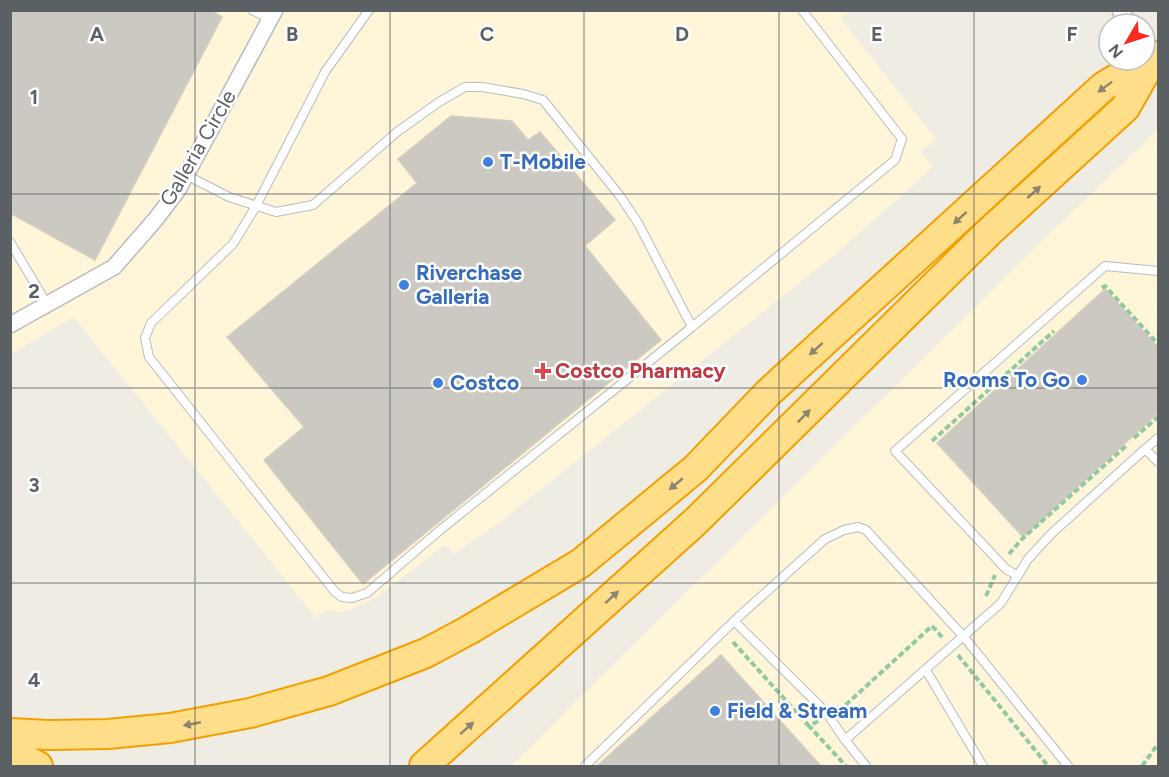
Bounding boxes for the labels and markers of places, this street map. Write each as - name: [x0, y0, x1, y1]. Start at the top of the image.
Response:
- place label: T-Mobile: [500, 149, 586, 174]
- marker: T-Mobile: [481, 155, 495, 169]
- place label: Riverchase Galleria: [416, 260, 522, 309]
- marker: Riverchase Galleria: [397, 278, 411, 292]
- place label: Costco Pharmacy: [555, 358, 726, 383]
- marker: Costco Pharmacy: [536, 364, 550, 378]
- place label: Rooms To Go: [943, 367, 1070, 392]
- place label: Costco: [450, 370, 519, 395]
- marker: Rooms To Go: [1075, 373, 1089, 387]
- marker: Costco: [431, 376, 445, 390]
- place label: Field & Stream: [727, 698, 867, 723]
- marker: Field & Stream: [708, 704, 722, 718]

